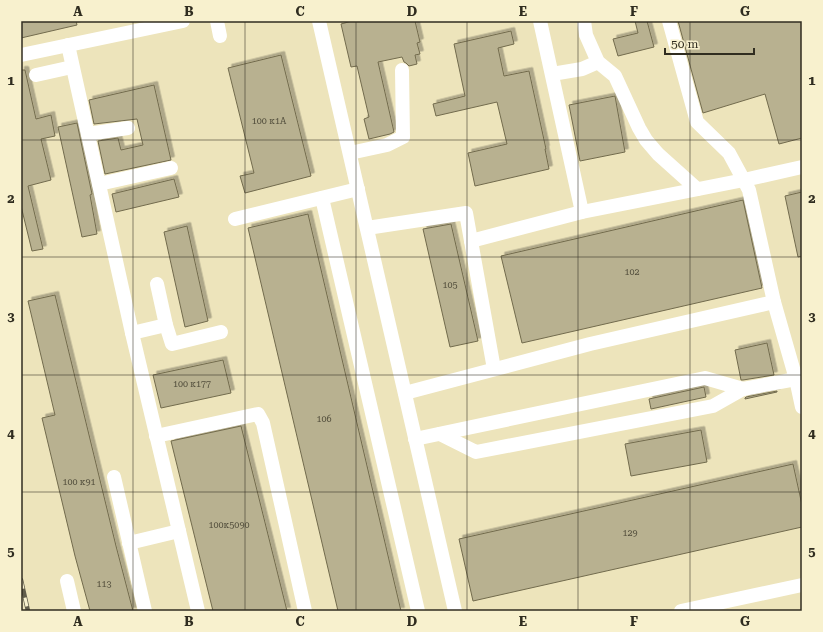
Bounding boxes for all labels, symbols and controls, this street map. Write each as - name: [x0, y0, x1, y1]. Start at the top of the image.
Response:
- text: A: [73, 4, 83, 19]
- text: B: [184, 4, 194, 19]
- text: C: [295, 4, 305, 19]
- text: D: [407, 4, 417, 19]
- text: E: [519, 4, 527, 19]
- text: F: [630, 4, 638, 19]
- text: G: [740, 4, 750, 19]
- scale bar: [665, 30, 754, 56]
- text: 50 m: [671, 37, 698, 51]
- text: 1: [7, 73, 15, 88]
- text: 1: [808, 73, 816, 88]
- house number: 100 к1А: [252, 116, 287, 126]
- text: 2: [7, 191, 15, 206]
- text: 2: [808, 191, 816, 206]
- house number: 102: [624, 267, 640, 277]
- house number: 105: [442, 280, 458, 290]
- text: 3: [7, 309, 15, 324]
- text: 3: [808, 309, 816, 324]
- house number: 100 к177: [173, 379, 211, 389]
- house number: 106: [316, 414, 332, 424]
- text: 4: [7, 426, 15, 441]
- text: 4: [808, 426, 816, 441]
- house number: 100 к91: [62, 477, 96, 487]
- house number: 100к5090: [209, 520, 250, 530]
- house number: 129: [622, 528, 638, 538]
- text: 5: [7, 544, 15, 559]
- text: 5: [808, 544, 816, 559]
- house number: 113: [96, 579, 112, 589]
- text: A: [73, 614, 83, 629]
- text: B: [184, 614, 194, 629]
- text: C: [295, 614, 305, 629]
- text: D: [407, 614, 417, 629]
- text: E: [519, 614, 527, 629]
- text: F: [630, 614, 638, 629]
- text: G: [740, 614, 750, 629]

